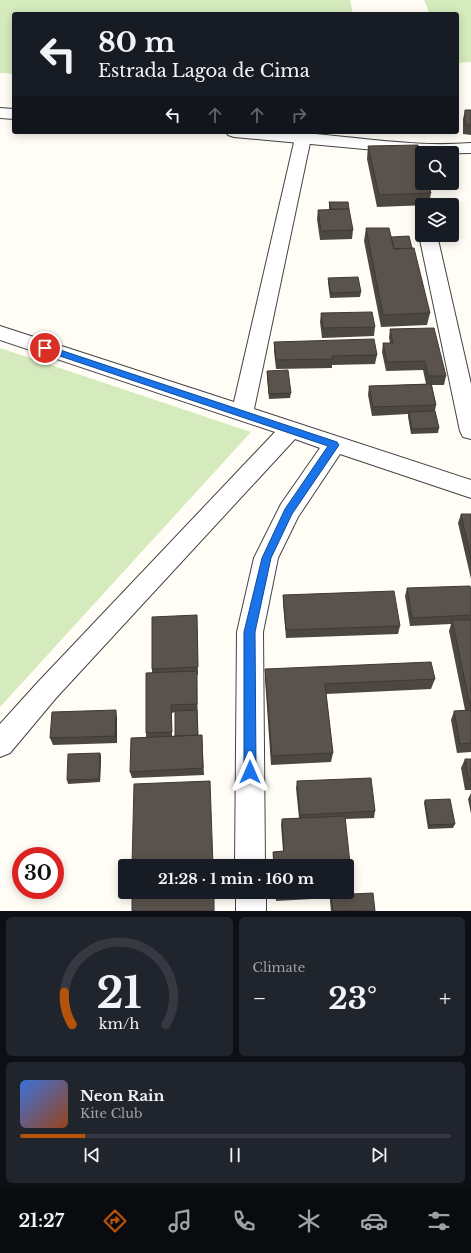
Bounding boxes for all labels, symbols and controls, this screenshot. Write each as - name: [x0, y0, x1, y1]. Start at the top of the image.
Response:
- text: 80 m: [98, 25, 175, 60]
- icon: left: [32, 28, 84, 80]
- text: Estrada Lagoa de Cima: [98, 60, 310, 82]
- icon: left: [162, 104, 184, 126]
- icon: ahead: [204, 104, 226, 126]
- icon: ahead: [246, 104, 268, 126]
- icon: right: [288, 104, 310, 126]
- map controls: [415, 146, 459, 242]
- button: search: [415, 146, 459, 190]
- button: layers: [415, 198, 459, 242]
- pin: [28, 331, 62, 365]
- icon: arrive: [34, 337, 56, 359]
- position arrow: [229, 751, 271, 793]
- speed limit sign: 30: [12, 847, 64, 899]
- text: 21:28 · 1 min · 160 m: [158, 869, 314, 888]
- text: Climate: [253, 959, 305, 976]
- text: 21: [97, 967, 142, 1018]
- text: 23°: [328, 980, 377, 1017]
- text: −: [253, 985, 266, 1012]
- text: +: [439, 985, 451, 1012]
- text: km/h: [99, 1014, 140, 1032]
- text: Neon Rain: [80, 1086, 164, 1105]
- text: Kite Club: [80, 1105, 143, 1122]
- icon: previous: [81, 1144, 103, 1166]
- icon: pause: [224, 1144, 246, 1166]
- icon: next: [368, 1144, 390, 1166]
- icon: directions: [101, 1207, 129, 1235]
- icon: music: [166, 1207, 194, 1235]
- icon: phone: [230, 1207, 258, 1235]
- icon: climate: [295, 1207, 323, 1235]
- icon: car: [360, 1207, 388, 1235]
- icon: filters: [425, 1207, 453, 1235]
- text: 21:27: [18, 1210, 64, 1232]

